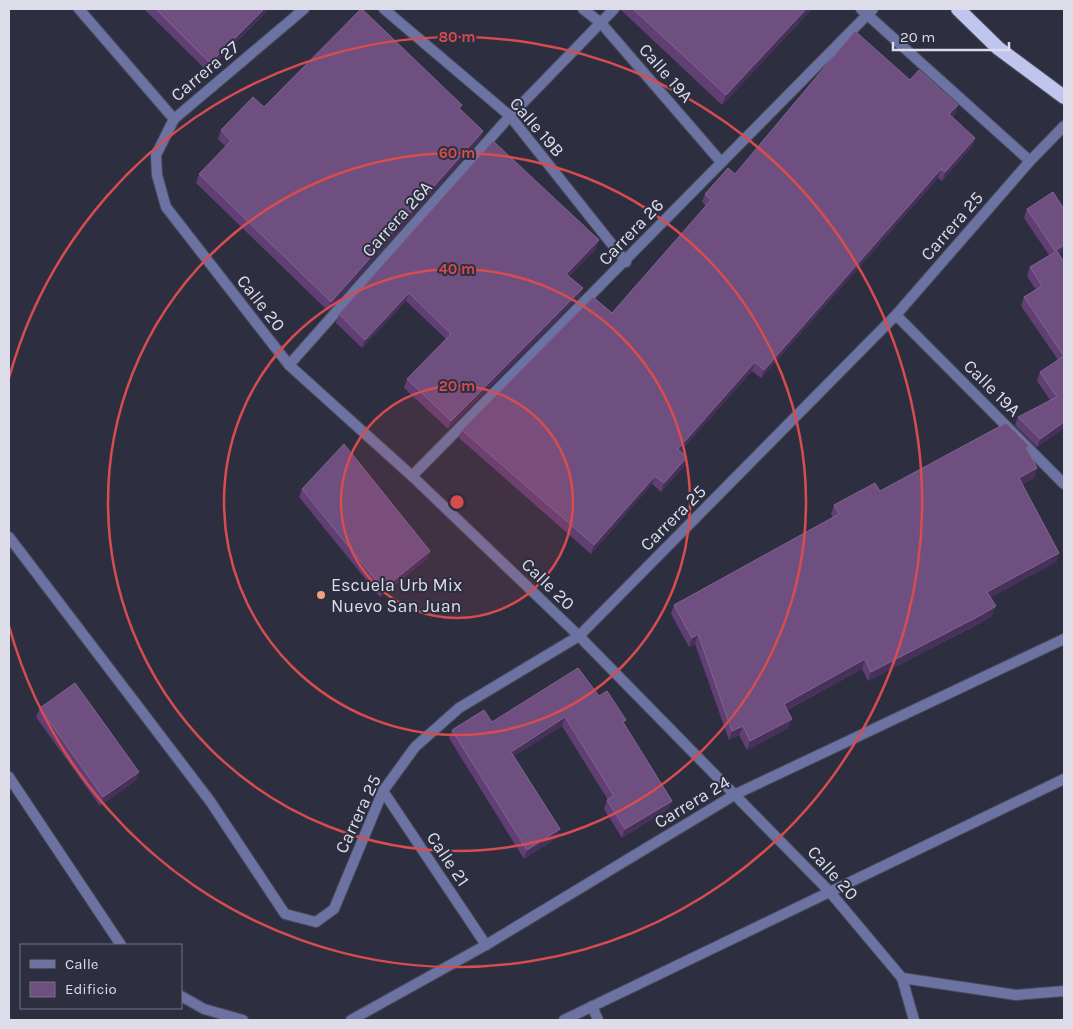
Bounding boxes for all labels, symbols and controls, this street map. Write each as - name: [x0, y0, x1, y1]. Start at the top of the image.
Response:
- scale bar: [893, 20, 1009, 52]
- text: 80 m: [438, 28, 476, 46]
- text: 20 m: [900, 28, 935, 46]
- street label: Carrera 27: [166, 36, 244, 106]
- street label: Calle 19A: [634, 39, 698, 107]
- street label: Calle 19B: [505, 93, 569, 161]
- text: 60 m: [439, 144, 475, 162]
- street label: Carrera 26A: [357, 176, 437, 262]
- street label: Carrera 25: [916, 187, 988, 265]
- street label: Carrera 26: [594, 194, 668, 270]
- text: 40 m: [439, 260, 475, 278]
- street label: Calle 20: [232, 270, 290, 336]
- street label: Calle 19A: [959, 355, 1025, 421]
- text: 20 m: [439, 377, 475, 395]
- street label: Carrera 25: [635, 480, 711, 556]
- centre of rings: [448, 493, 466, 511]
- street label: Calle 20: [517, 553, 579, 615]
- place label: Escuela Urb Mix Nuevo San Juan: [331, 574, 462, 617]
- marker: Escuela Urb Mix Nuevo San Juan: [315, 589, 327, 601]
- street label: Carrera 25: [330, 771, 386, 857]
- street label: Carrera 24: [650, 771, 734, 833]
- street label: Calle 21: [422, 828, 474, 890]
- street label: Calle 20: [803, 841, 863, 905]
- legend: [20, 944, 182, 1009]
- text: Calle: [65, 955, 99, 973]
- text: Edificio: [65, 980, 117, 998]

